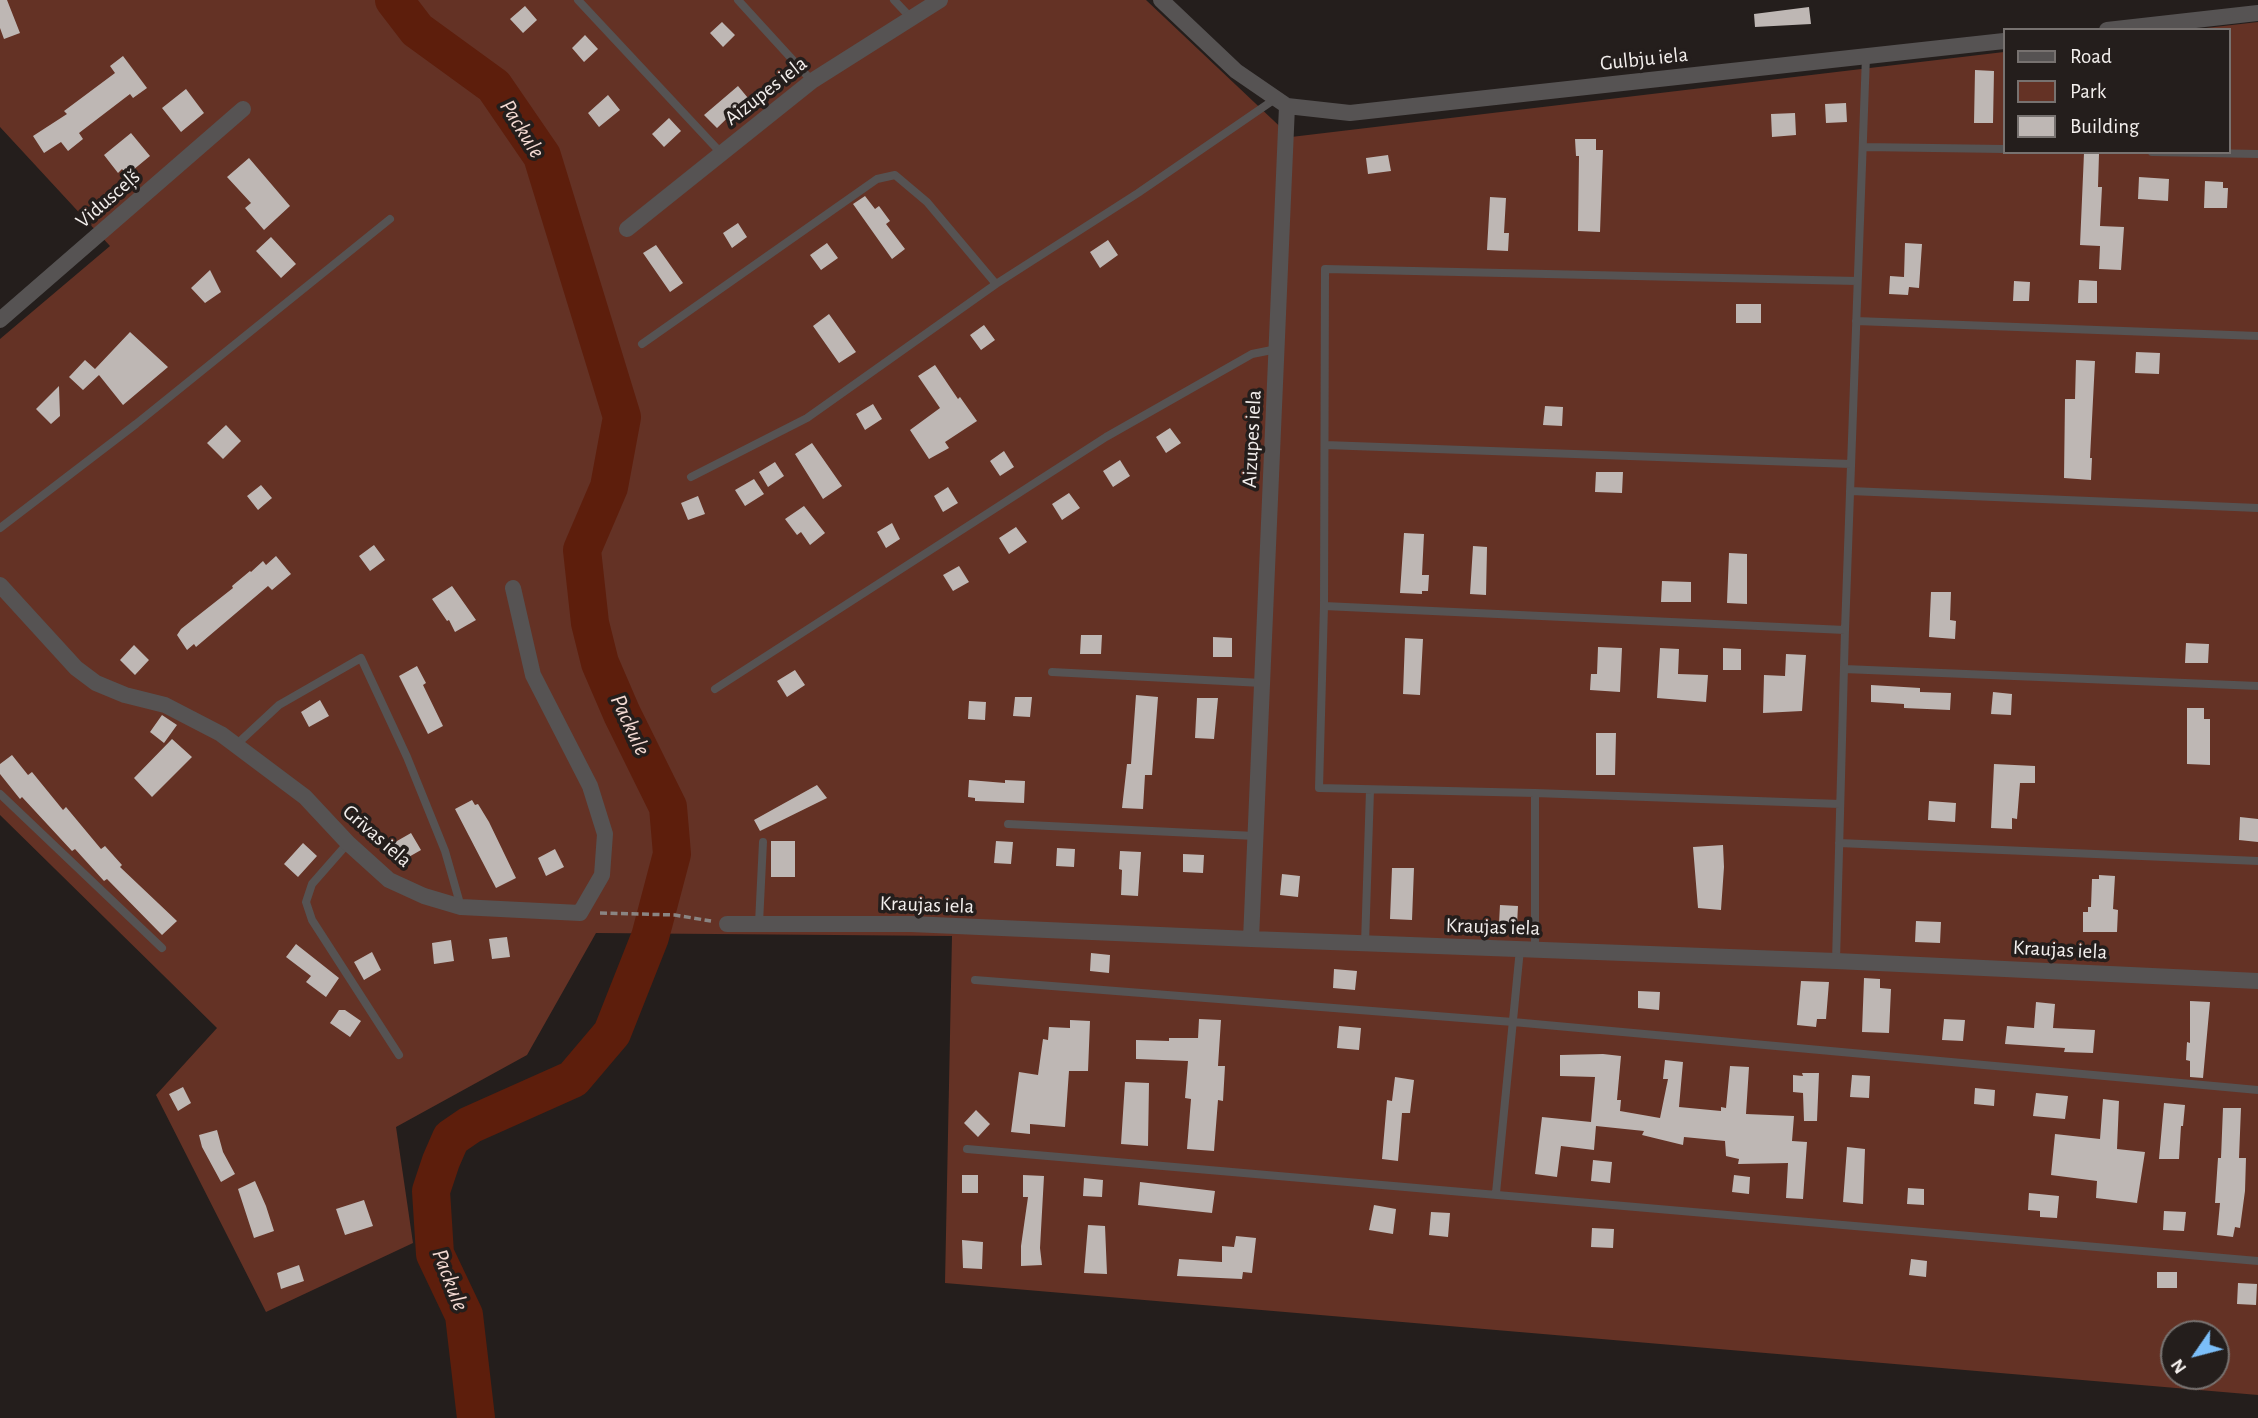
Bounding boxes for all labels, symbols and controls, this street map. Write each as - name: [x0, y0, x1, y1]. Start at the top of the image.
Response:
- legend: [2002, 28, 2230, 154]
- street label: Gulbju iela: [1599, 42, 1689, 76]
- text: Road: [2070, 46, 2112, 67]
- street label: Aizupes iela: [720, 51, 812, 131]
- text: Park: [2070, 81, 2106, 102]
- water label: Packule: [493, 94, 551, 164]
- text: Building: [2070, 116, 2139, 137]
- street label: Vidusceļš: [71, 164, 145, 234]
- street label: Aizupes iela: [1237, 389, 1267, 489]
- water label: Packule: [604, 690, 656, 760]
- street label: Grīvas iela: [337, 799, 417, 873]
- street label: Kraujas iela: [879, 891, 975, 919]
- street label: Kraujas iela: [1445, 913, 1541, 941]
- street label: Kraujas iela: [2012, 935, 2108, 965]
- water label: Packule: [426, 1245, 474, 1315]
- north arrow: [2160, 1320, 2230, 1390]
- text: N: [2167, 1355, 2191, 1377]

